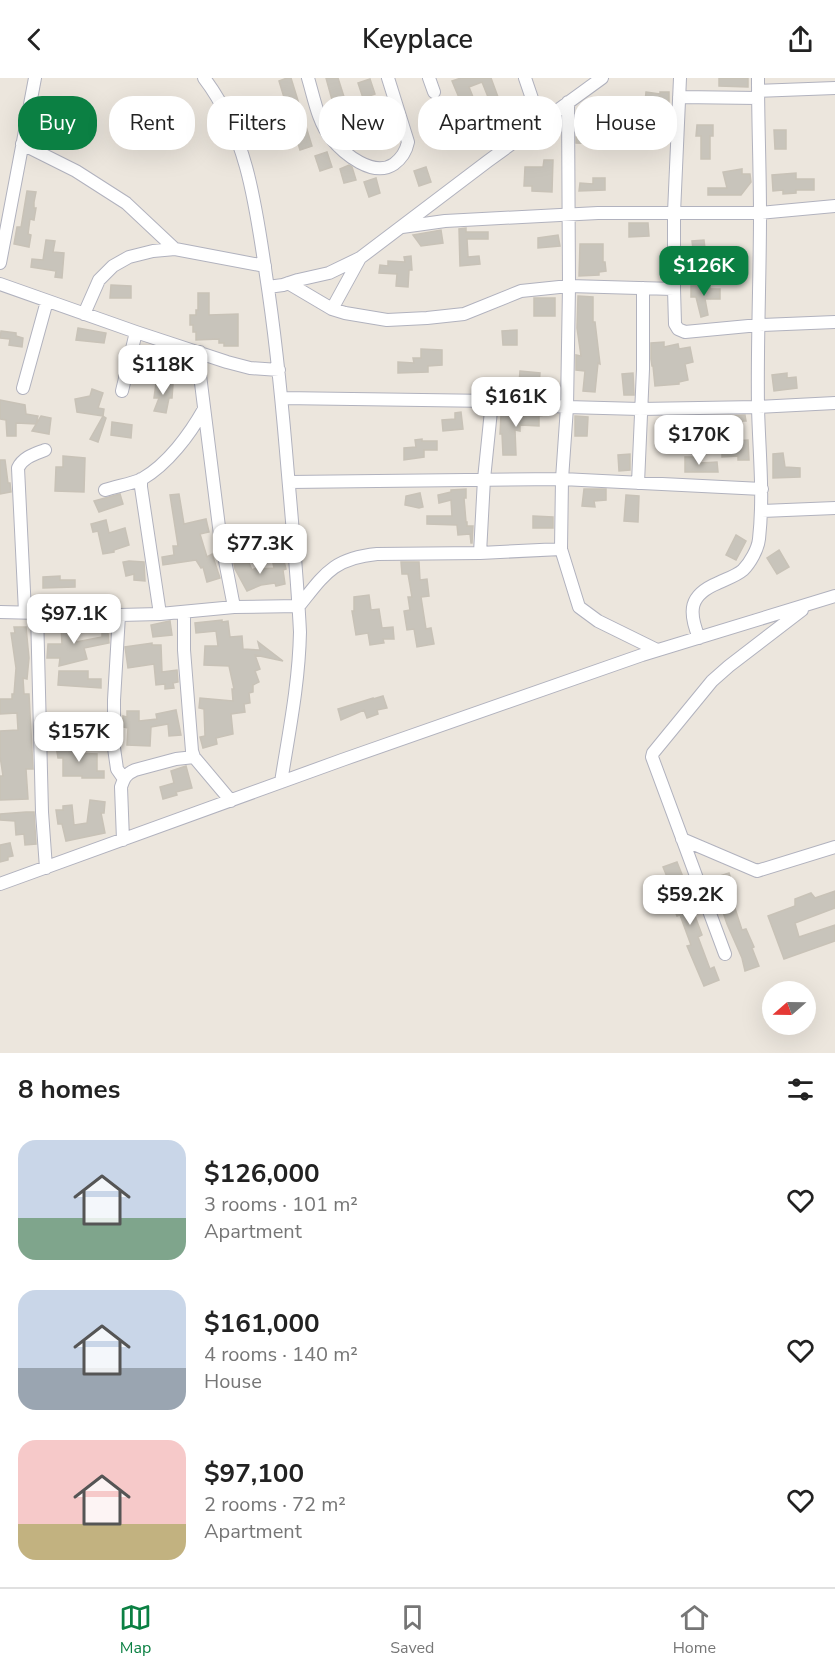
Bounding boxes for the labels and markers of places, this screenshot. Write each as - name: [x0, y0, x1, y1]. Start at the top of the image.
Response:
- pin: $126K: [662, 246, 746, 297]
- pin: $118K: [121, 345, 205, 396]
- pin: $161K: [474, 377, 558, 428]
- pin: $170K: [657, 415, 741, 466]
- pin: $77.3K: [211, 524, 309, 575]
- pin: $97.1K: [25, 594, 123, 645]
- pin: $157K: [37, 712, 121, 763]
- pin: $59.2K: [641, 875, 739, 926]

